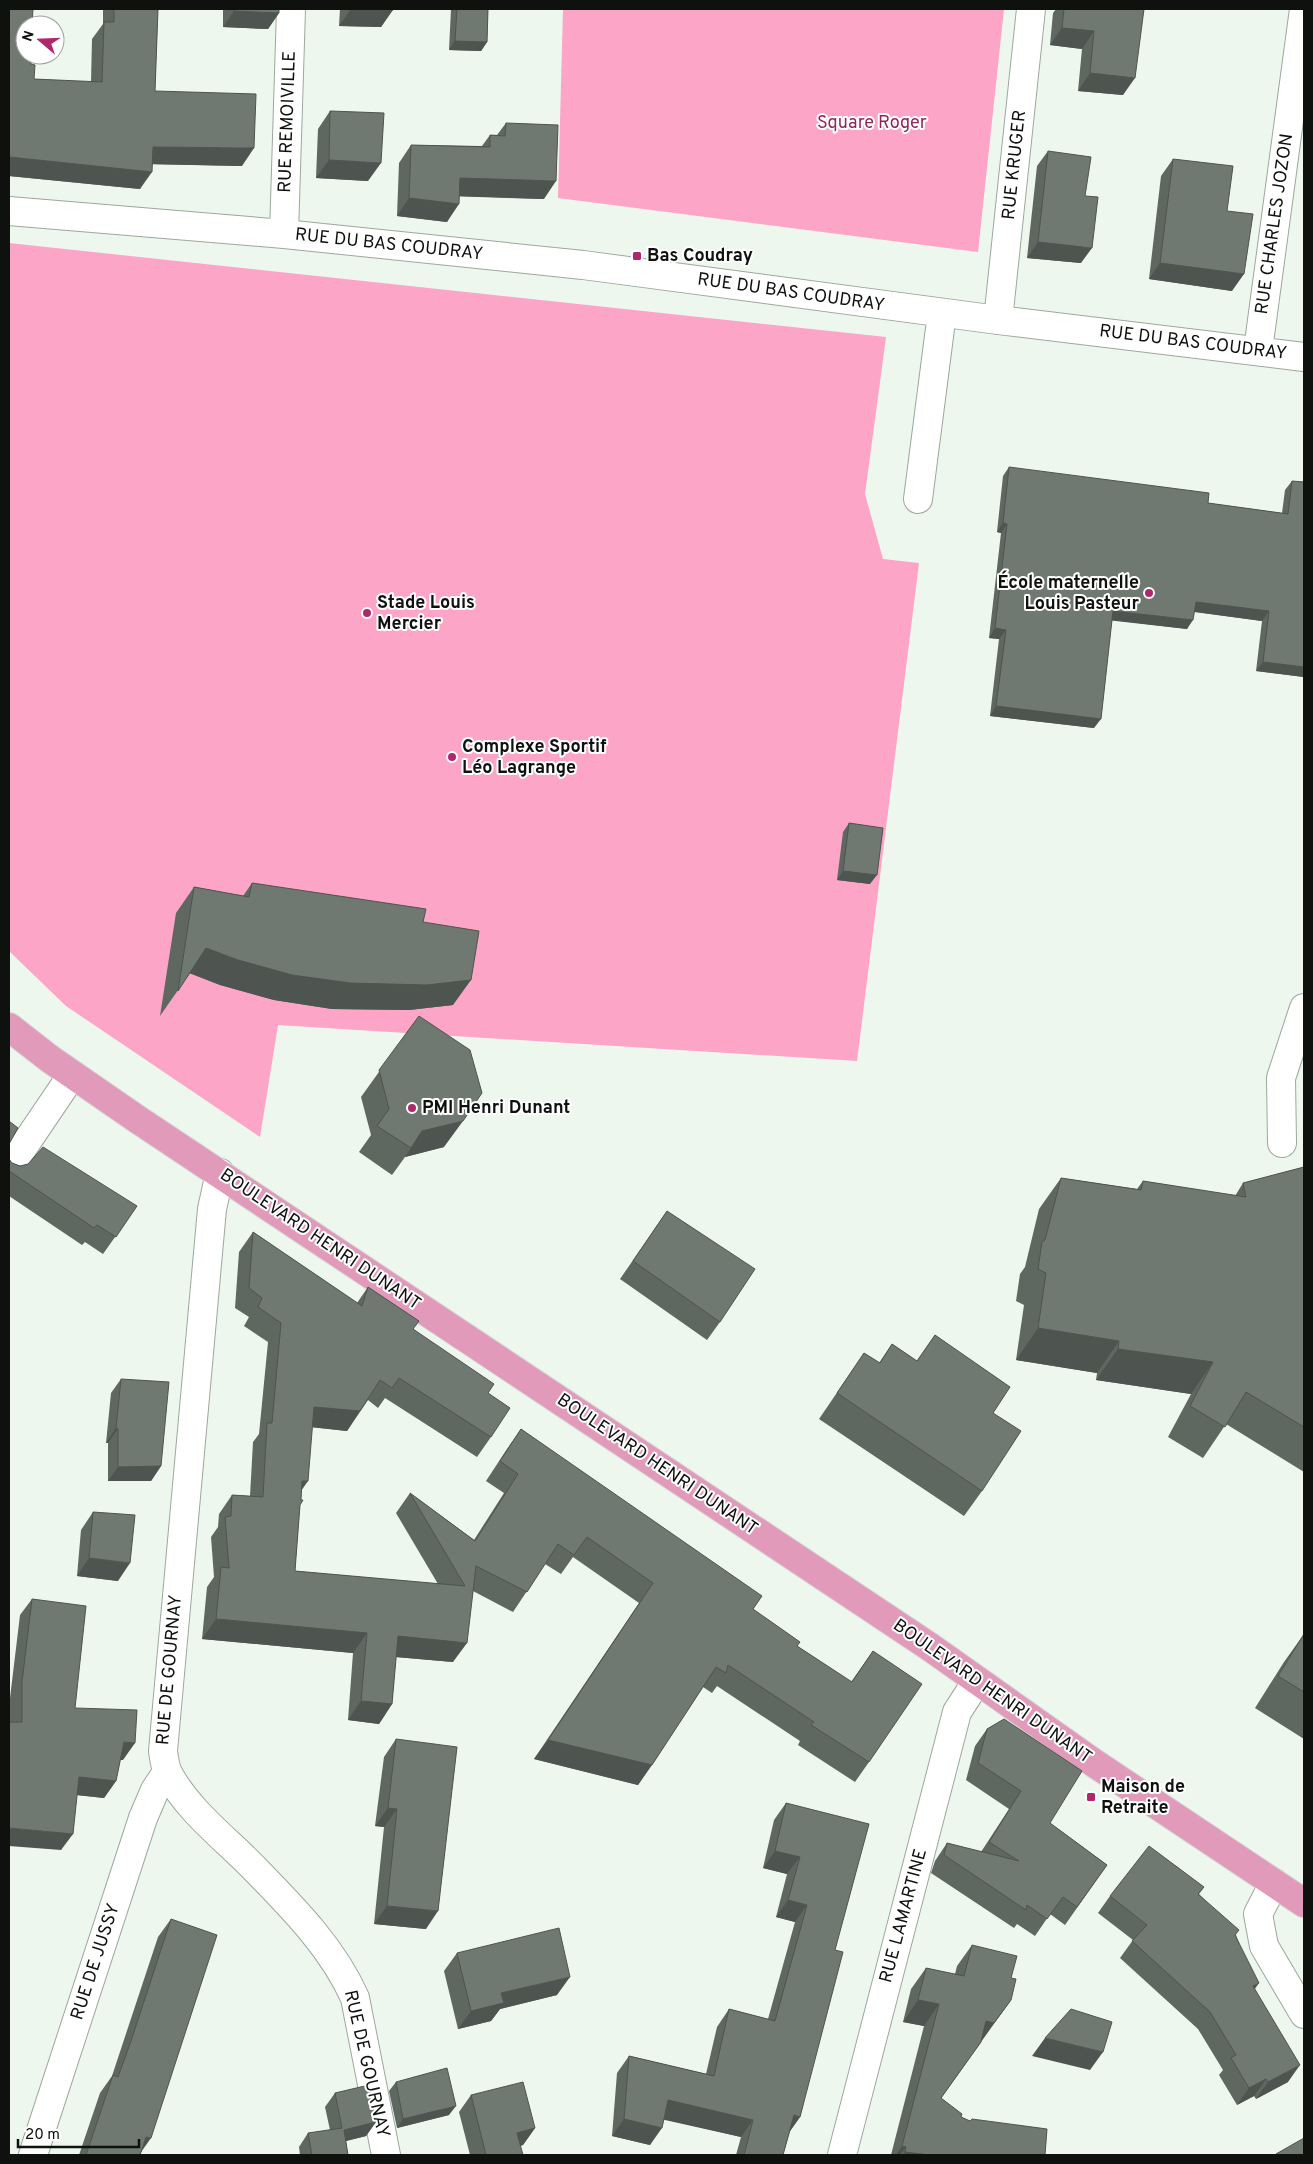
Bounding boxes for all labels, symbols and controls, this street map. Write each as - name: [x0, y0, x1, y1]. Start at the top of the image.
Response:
- north arrow: [15, 15, 65, 65]
- text: N: [19, 29, 39, 44]
- street label: RUE REMOIVILLE: [274, 51, 302, 193]
- street label: RUE KRUGER: [998, 109, 1032, 221]
- park label: Square Roger: [817, 112, 927, 135]
- street label: RUE CHARLES JOZON: [1251, 132, 1299, 316]
- street label: RUE DU BAS COUDRAY: [294, 224, 484, 266]
- place label: Bas Coudray: [647, 245, 753, 268]
- marker: Bas Coudray: [631, 250, 643, 262]
- street label: RUE DU BAS COUDRAY: [696, 268, 886, 318]
- street label: RUE DU BAS COUDRAY: [1098, 320, 1288, 366]
- place label: École maternelle Louis Pasteur: [998, 570, 1139, 616]
- marker: École maternelle Louis Pasteur: [1143, 587, 1155, 599]
- place label: Stade Louis Mercier: [377, 592, 475, 636]
- marker: Stade Louis Mercier: [361, 607, 373, 619]
- place label: Complexe Sportif Léo Lagrange: [462, 736, 607, 780]
- marker: Complexe Sportif Léo Lagrange: [446, 751, 458, 763]
- place label: PMI Henri Dunant: [422, 1097, 570, 1120]
- marker: PMI Henri Dunant: [406, 1102, 418, 1114]
- street label: BOULEVARD HENRI DUNANT: [215, 1164, 425, 1316]
- street label: BOULEVARD HENRI DUNANT: [552, 1389, 762, 1541]
- street label: RUE DE GOURNAY: [152, 1594, 188, 1746]
- street label: BOULEVARD HENRI DUNANT: [888, 1614, 1096, 1770]
- place label: Maison de Retraite: [1101, 1776, 1185, 1820]
- marker: Maison de Retraite: [1085, 1791, 1097, 1803]
- street label: RUE LAMARTINE: [875, 1846, 933, 1986]
- street label: RUE DE JUSSY: [66, 1901, 126, 2023]
- street label: RUE DE GOURNAY: [338, 1988, 394, 2140]
- scale bar: [18, 2116, 139, 2148]
- text: 20 m: [25, 2126, 60, 2145]

